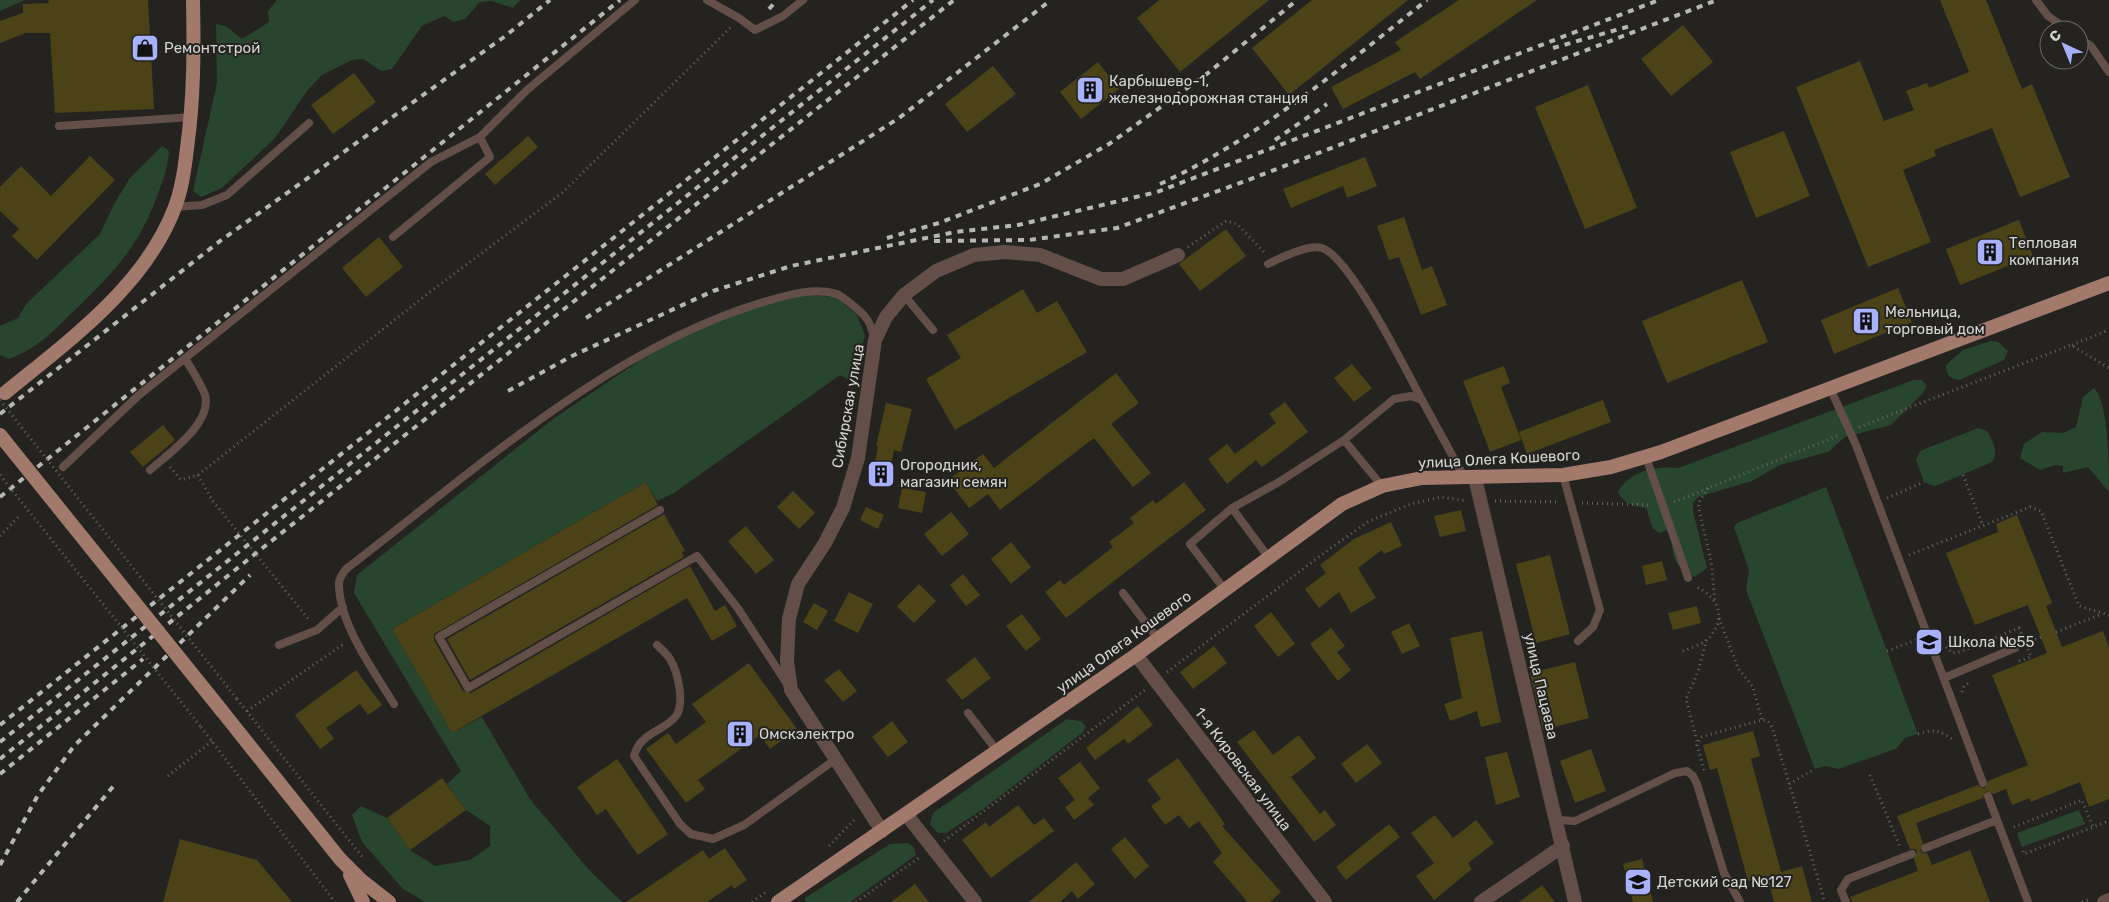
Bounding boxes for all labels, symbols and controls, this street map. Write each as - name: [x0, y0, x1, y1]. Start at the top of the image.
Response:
- north arrow: [2039, 20, 2089, 70]
- text: С: [2046, 26, 2065, 46]
- shop icon: Ремонтстрой: [130, 33, 160, 63]
- place label: Ремонтстрой: [164, 39, 260, 57]
- place label: Карбышево-1, железнодорожная станция: [1109, 72, 1308, 107]
- building icon: Карбышево-1, железнодорожная станция: [1075, 75, 1105, 105]
- place label: Тепловая компания: [2009, 234, 2079, 269]
- building icon: Тепловая компания: [1975, 237, 2005, 267]
- place label: Мельница, торговый дом: [1885, 303, 1985, 338]
- building icon: Мельница, торговый дом: [1851, 306, 1881, 336]
- street label: Сибирская улица: [828, 343, 868, 469]
- street label: улица Олега Кошевого: [1418, 446, 1580, 472]
- place label: Огородник, магазин семян: [900, 456, 1007, 491]
- building icon: Огородник, магазин семян: [866, 459, 896, 489]
- street label: улица Олега Кошевого: [1053, 587, 1195, 697]
- school or university icon: Школа №55: [1914, 627, 1944, 657]
- street label: улица Пацаева: [1520, 631, 1562, 741]
- place label: Школа №55: [1948, 633, 2034, 651]
- street label: 1-я Кировская улица: [1191, 704, 1295, 834]
- building icon: Омскэлектро: [725, 719, 755, 749]
- place label: Омскэлектро: [759, 725, 854, 743]
- school or university icon: Детский сад №127: [1623, 867, 1653, 897]
- place label: Детский сад №127: [1657, 873, 1792, 891]

